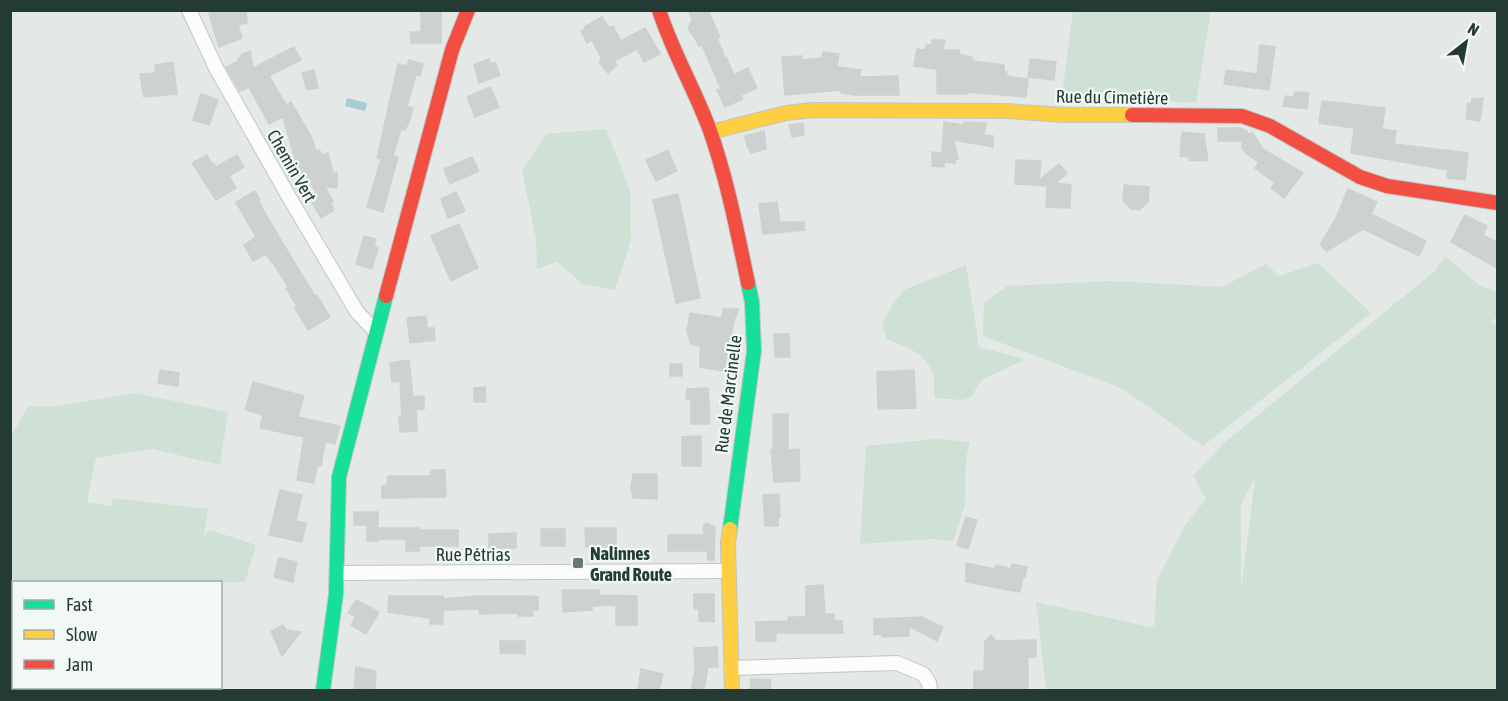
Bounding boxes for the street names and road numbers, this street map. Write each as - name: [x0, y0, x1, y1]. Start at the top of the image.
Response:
- street label: Rue du Cimetière: [1056, 86, 1168, 108]
- street label: Chemin Vert: [263, 126, 321, 206]
- street label: Rue de Marcinelle: [710, 334, 746, 454]
- street label: Rue Pétrias: [436, 544, 510, 565]

